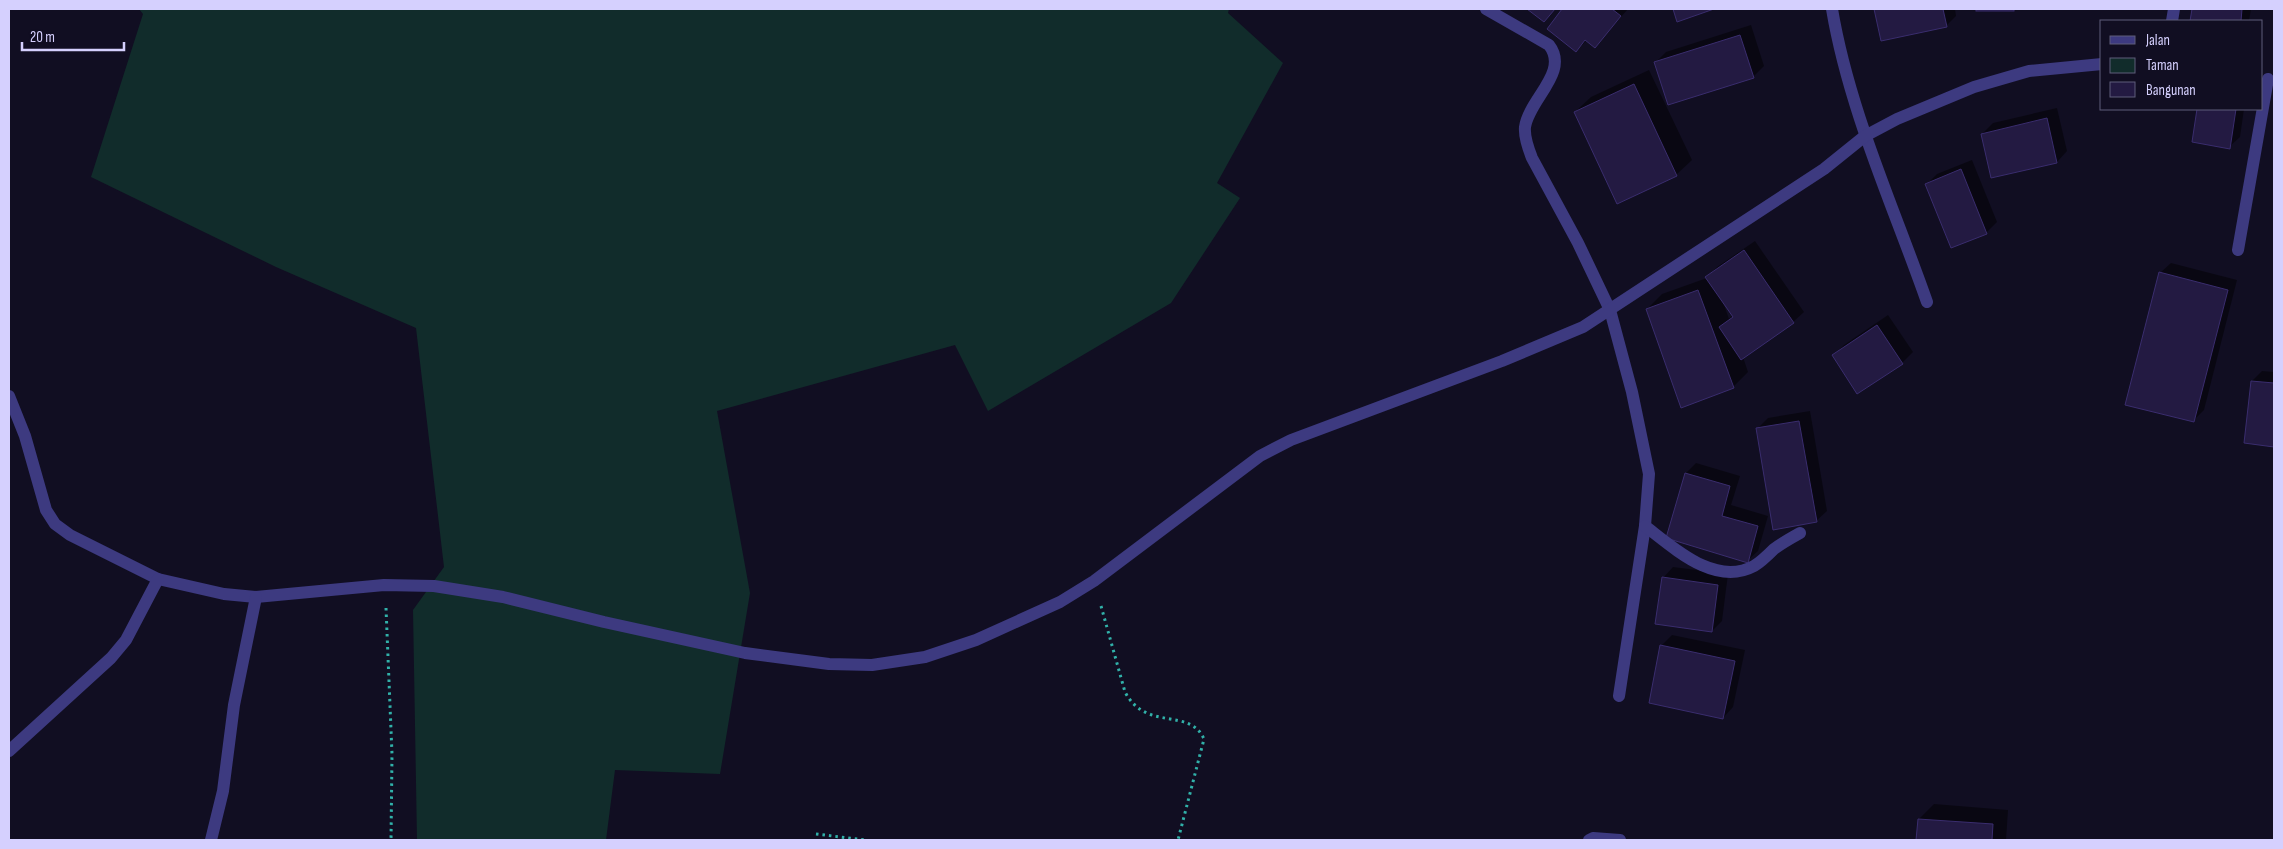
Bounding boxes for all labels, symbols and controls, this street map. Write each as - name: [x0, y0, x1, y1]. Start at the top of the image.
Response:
- scale bar: [22, 20, 125, 52]
- legend: [2100, 20, 2263, 110]
- text: 20 m: [30, 28, 55, 47]
- text: Jalan: [2145, 31, 2170, 50]
- text: Taman: [2146, 56, 2179, 75]
- text: Bangunan: [2146, 81, 2196, 100]

